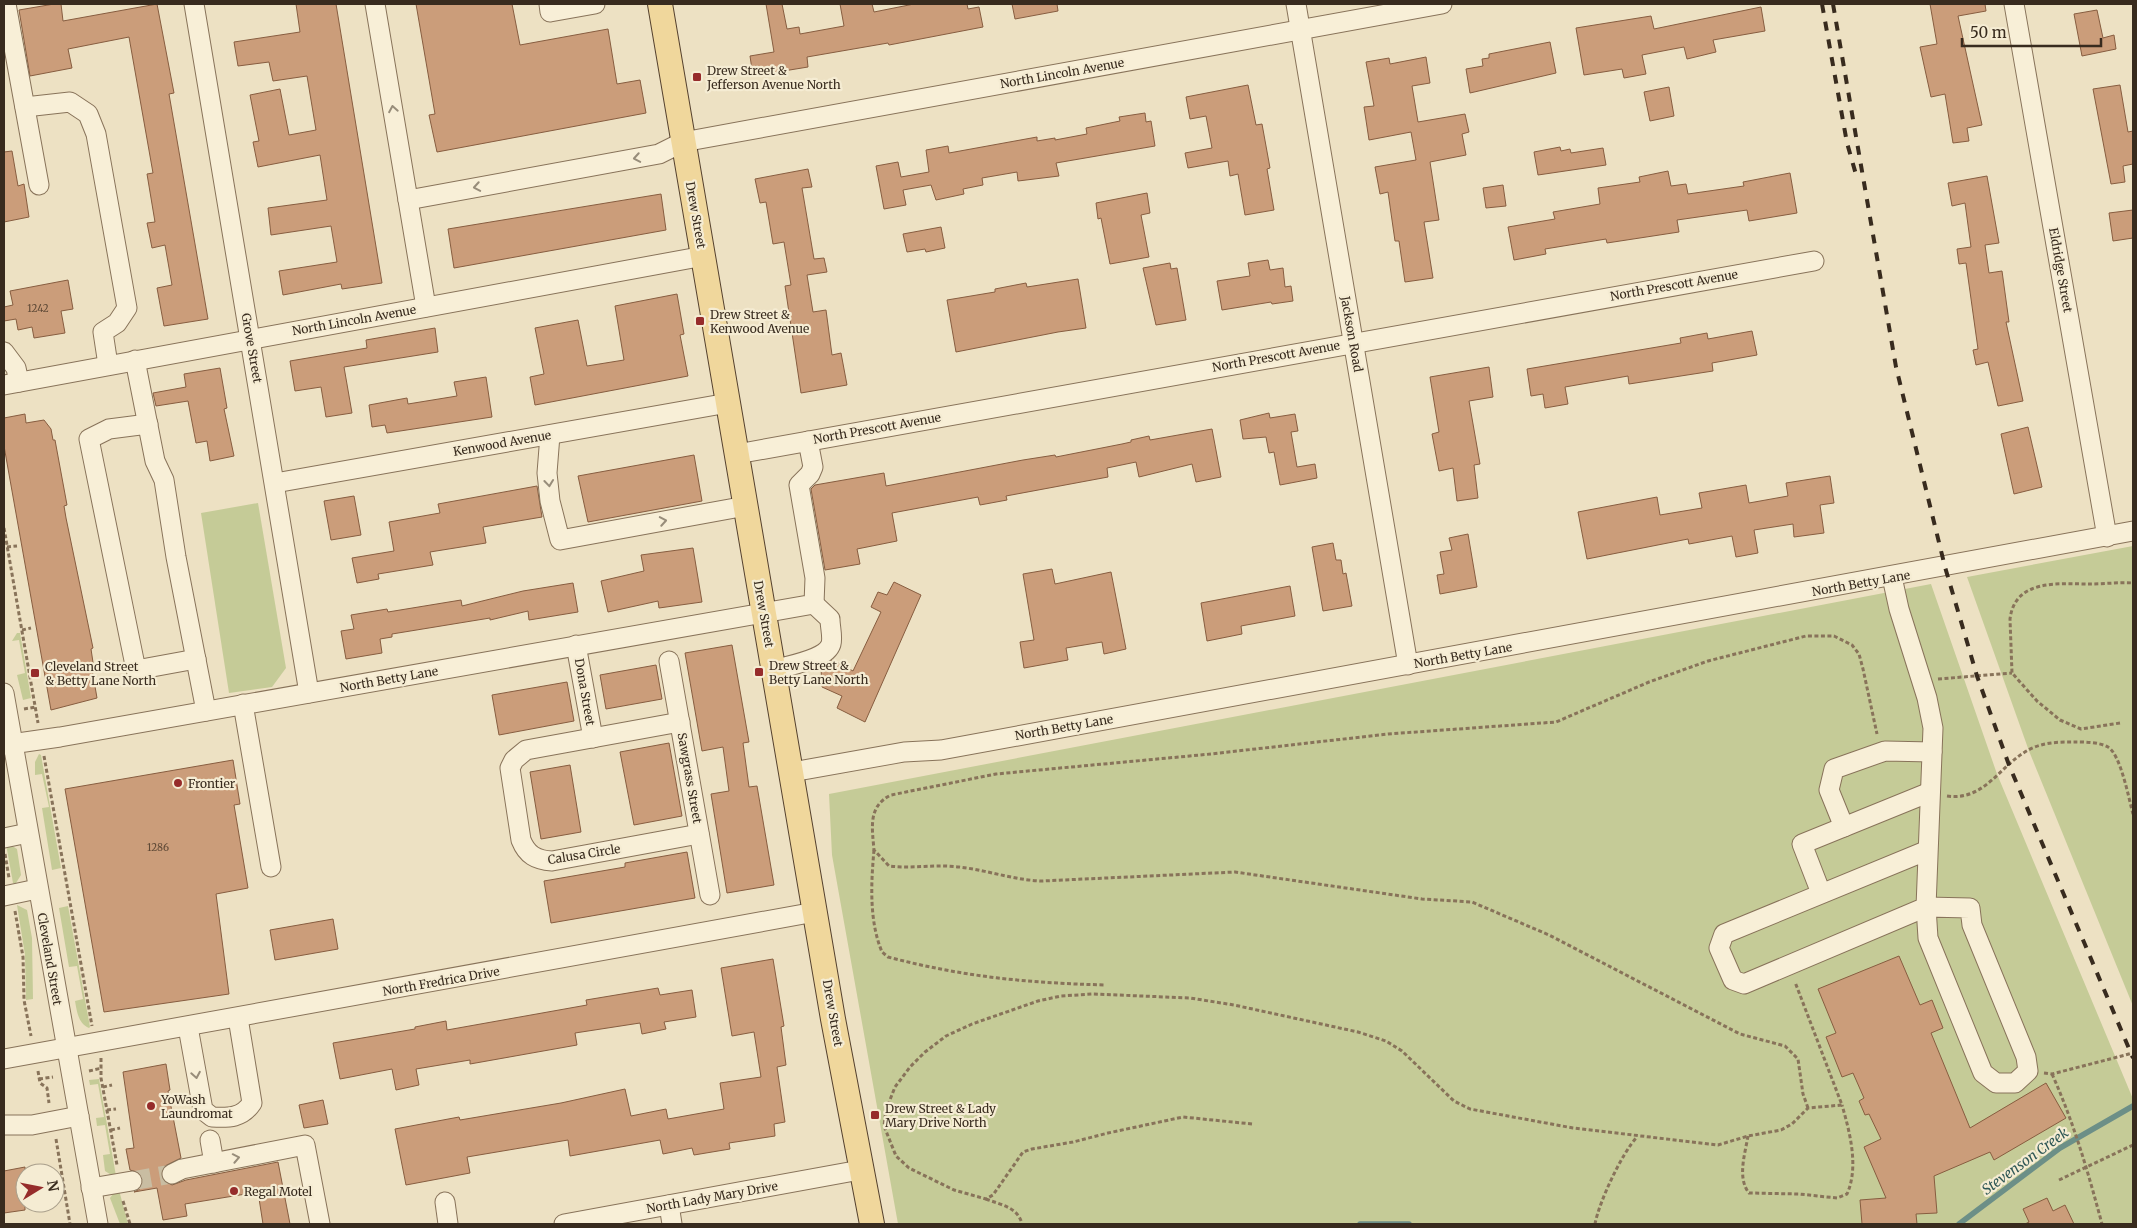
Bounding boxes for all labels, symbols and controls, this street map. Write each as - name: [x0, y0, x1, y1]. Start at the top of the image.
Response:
- scale bar: [1962, 15, 2101, 47]
- text: 50 m: [1970, 23, 2007, 42]
- street label: North Lincoln Avenue: [999, 55, 1125, 91]
- place label: Drew Street & Jefferson Avenue North: [706, 63, 841, 92]
- marker: Drew Street & Jefferson Avenue North: [691, 71, 703, 83]
- one-way arrow: [388, 104, 398, 113]
- one-way arrow: [633, 152, 641, 162]
- street label: Drew Street: [683, 180, 709, 250]
- one-way arrow: [473, 181, 482, 192]
- street label: Eldridge Street: [2046, 226, 2076, 314]
- street label: North Prescott Avenue: [1609, 266, 1739, 304]
- street label: Jackson Road: [1338, 294, 1366, 373]
- house number: 1242: [27, 302, 49, 315]
- street label: North Lincoln Avenue: [291, 302, 417, 338]
- place label: Drew Street & Kenwood Avenue: [710, 307, 809, 336]
- street label: Grove Street: [238, 312, 266, 384]
- marker: Drew Street & Kenwood Avenue: [694, 315, 706, 327]
- street label: North Prescott Avenue: [1211, 337, 1341, 375]
- street label: North Prescott Avenue: [812, 409, 942, 447]
- street label: Kenwood Avenue: [452, 427, 552, 459]
- one-way arrow: [543, 480, 554, 488]
- one-way arrow: [659, 516, 667, 527]
- street label: North Betty Lane: [1811, 567, 1911, 599]
- street label: Drew Street: [751, 579, 777, 649]
- street label: North Betty Lane: [1413, 639, 1513, 671]
- street label: Dona Street: [572, 657, 598, 727]
- place label: Drew Street & Betty Lane North: [769, 658, 868, 687]
- place label: Cleveland Street & Betty Lane North: [45, 659, 156, 688]
- street label: North Betty Lane: [339, 663, 439, 695]
- marker: Drew Street & Betty Lane North: [753, 666, 765, 678]
- marker: Cleveland Street & Betty Lane North: [29, 667, 41, 679]
- street label: North Betty Lane: [1014, 711, 1114, 743]
- street label: Sawgrass Street: [675, 731, 705, 825]
- place label: Frontier: [188, 776, 236, 791]
- marker: Frontier: [172, 777, 184, 789]
- house number: 1286: [147, 841, 169, 854]
- street label: Calusa Circle: [547, 841, 621, 867]
- street label: Cleveland Street: [35, 912, 66, 1007]
- street label: North Fredrica Drive: [381, 963, 501, 999]
- street label: Drew Street: [820, 978, 846, 1048]
- one-way arrow: [191, 1070, 201, 1079]
- place label: YoWash Laundromat: [160, 1092, 233, 1121]
- marker: YoWash Laundromat: [145, 1100, 157, 1112]
- place label: Drew Street & Lady Mary Drive North: [885, 1101, 996, 1130]
- marker: Drew Street & Lady Mary Drive North: [869, 1109, 881, 1121]
- water label: Stevenson Creek: [1978, 1123, 2072, 1198]
- one-way arrow: [232, 1154, 240, 1164]
- north arrow: [15, 1163, 65, 1213]
- street label: North Lady Mary Drive: [645, 1178, 779, 1216]
- text: N: [43, 1179, 63, 1193]
- place label: Regal Motel: [244, 1184, 312, 1199]
- marker: Regal Motel: [228, 1185, 240, 1197]

